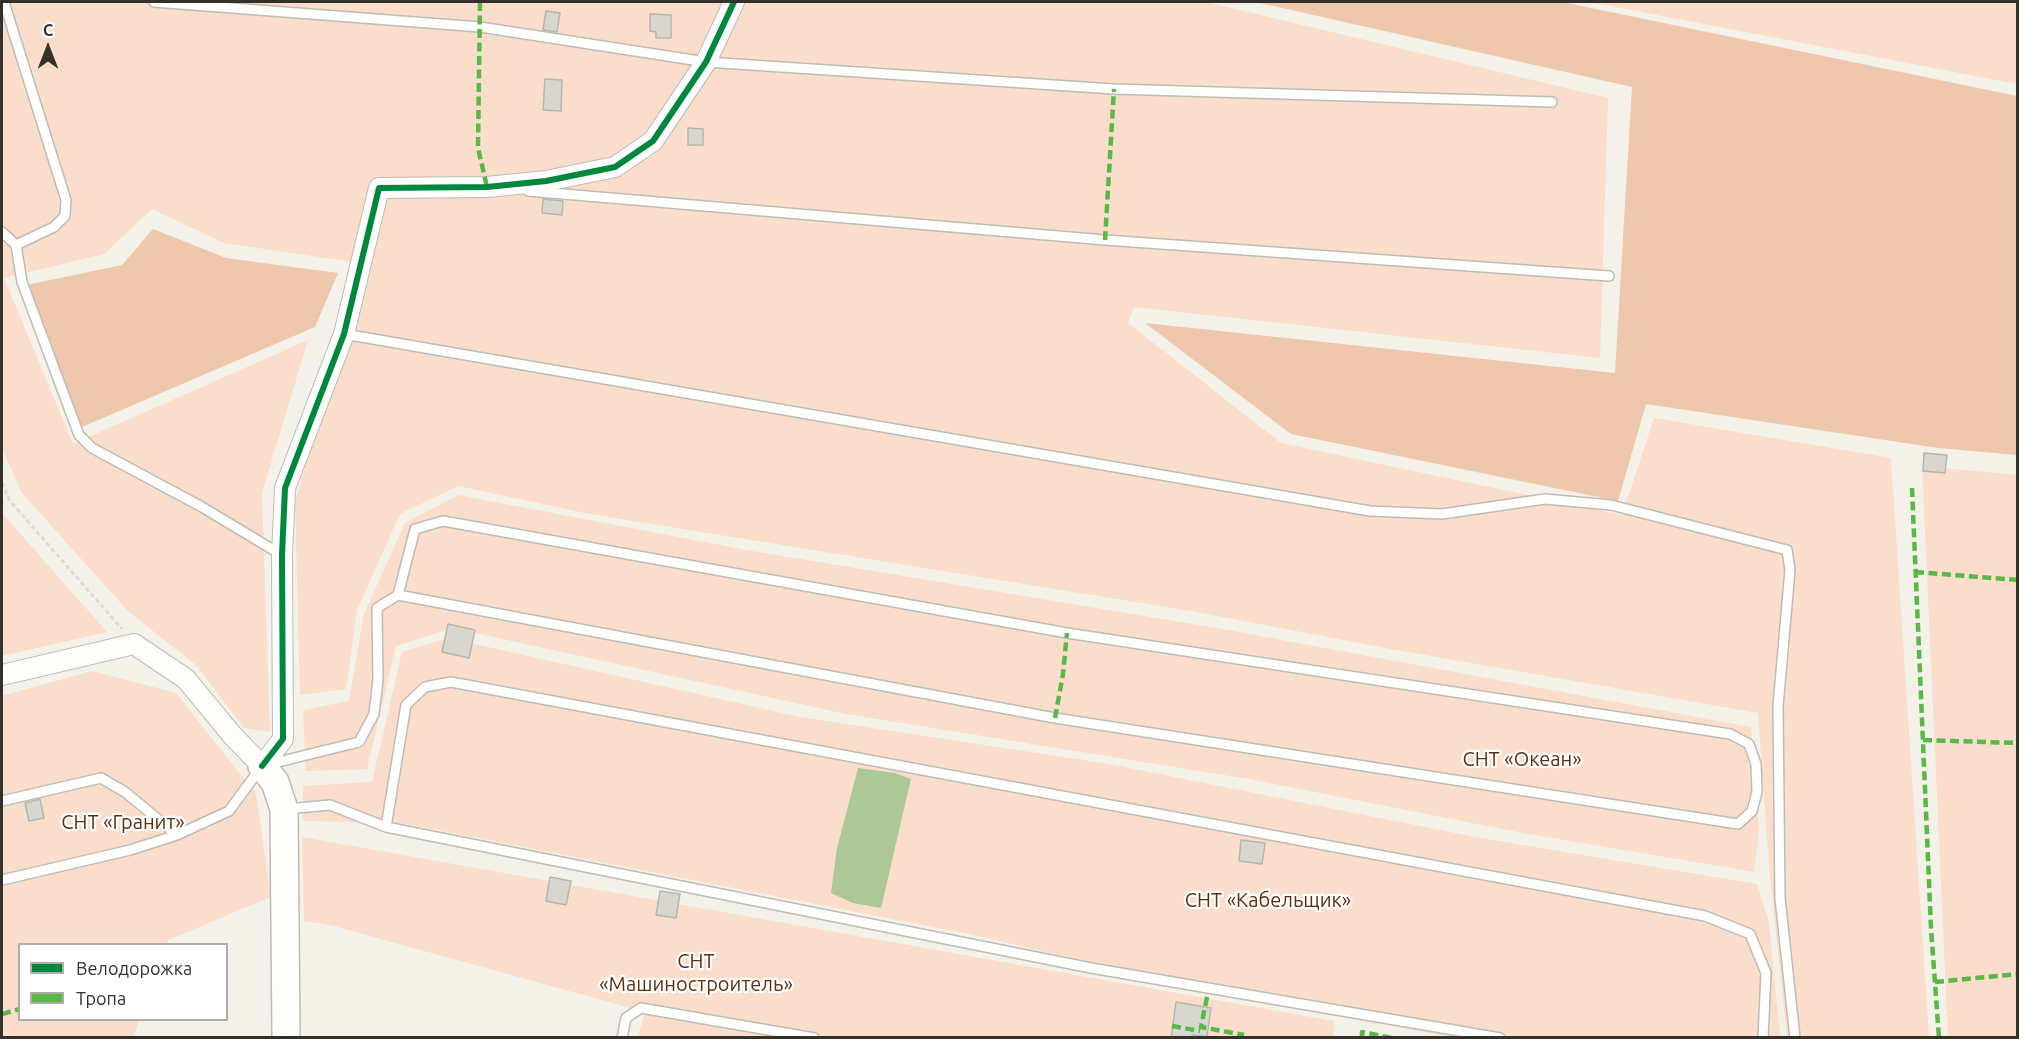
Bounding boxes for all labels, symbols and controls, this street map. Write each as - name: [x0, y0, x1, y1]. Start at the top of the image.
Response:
- north arrow: [18, 18, 78, 78]
- text: С: [43, 21, 53, 39]
- park label: СНТ «Океан»: [1462, 747, 1582, 771]
- park label: СНТ «Гранит»: [61, 810, 185, 834]
- park label: СНТ «Кабельщик»: [1185, 888, 1351, 912]
- legend: [18, 943, 228, 1021]
- park label: СНТ «Машиностроитель»: [599, 949, 793, 996]
- text: Велодорожка: [76, 958, 192, 978]
- text: Тропа: [76, 988, 126, 1008]

